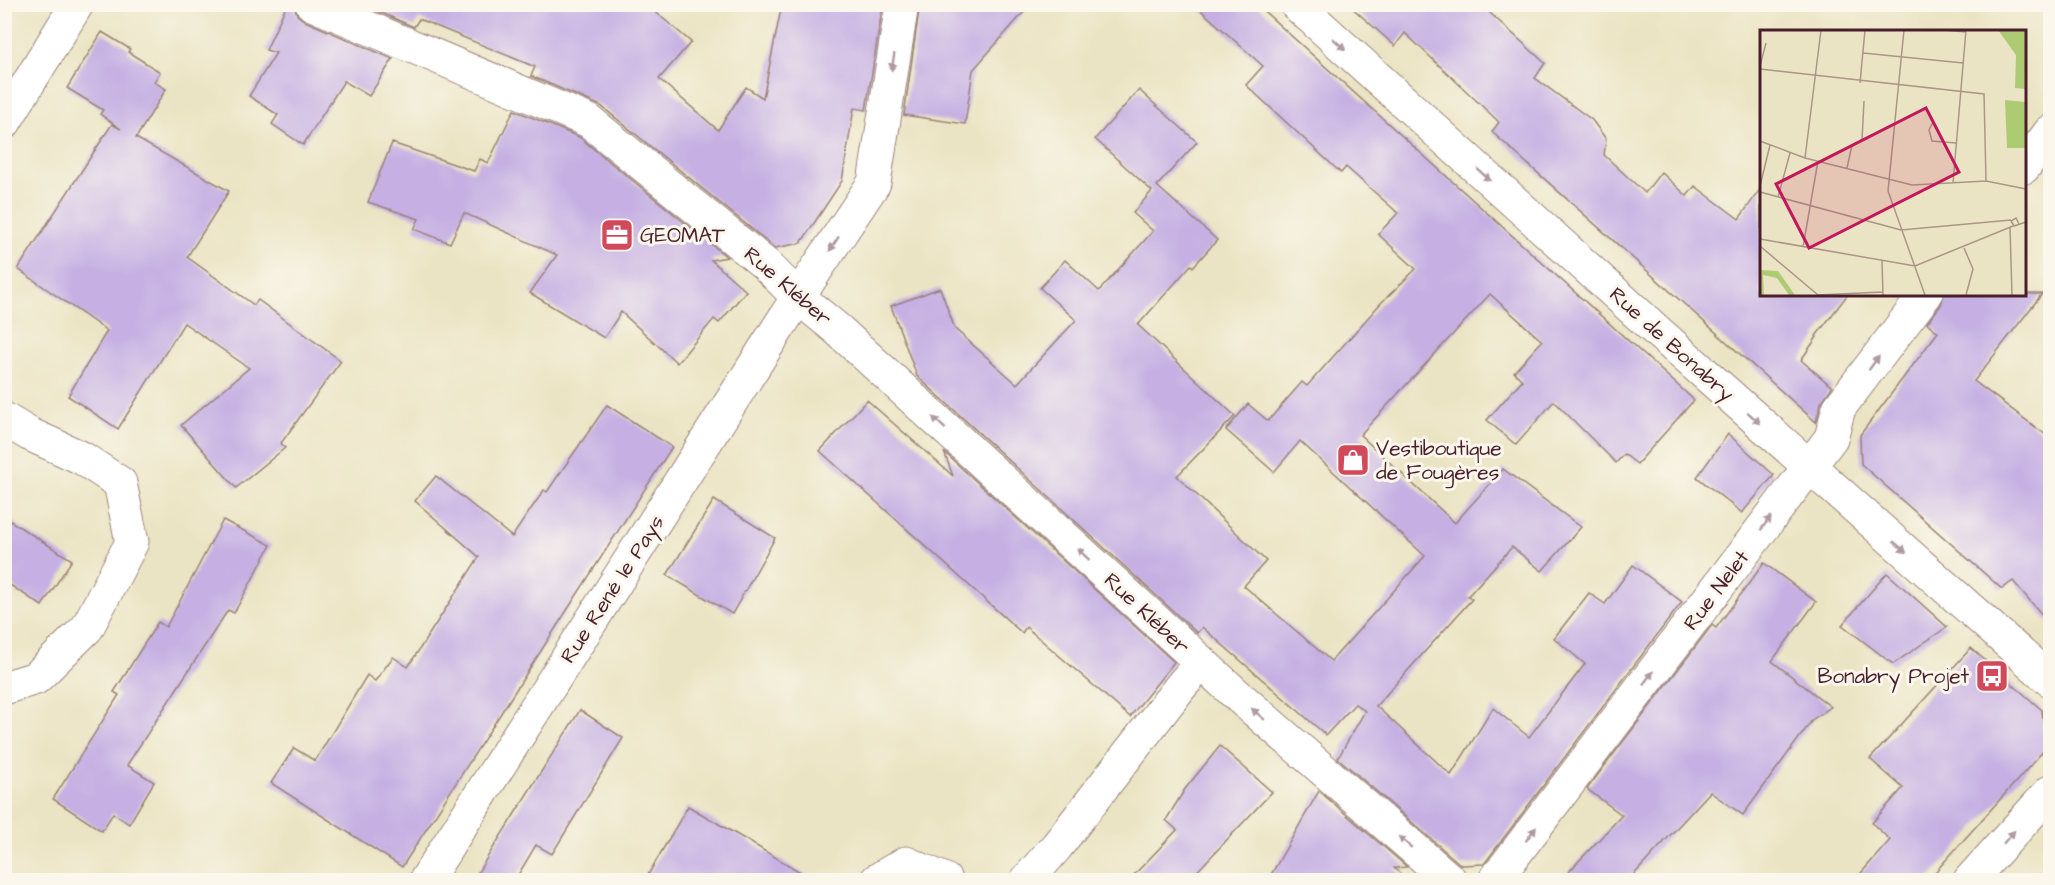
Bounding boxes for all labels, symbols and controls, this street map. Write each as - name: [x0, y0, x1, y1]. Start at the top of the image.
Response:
- inset map: [1760, 30, 2025, 296]
- one-way arrow: [1332, 37, 1347, 51]
- one-way arrow: [888, 53, 897, 72]
- one-way arrow: [1476, 168, 1491, 181]
- office icon: GEOMAT: [599, 217, 635, 253]
- place label: GEOMAT: [640, 221, 726, 250]
- one-way arrow: [829, 236, 840, 252]
- street label: Rue Kléber: [738, 240, 838, 333]
- street label: Rue de Bonabry: [1602, 280, 1741, 410]
- one-way arrow: [1867, 355, 1879, 370]
- one-way arrow: [1746, 411, 1761, 424]
- one-way arrow: [932, 416, 947, 430]
- place label: Vestiboutique de Fougères: [1376, 434, 1502, 489]
- shop icon: Vestiboutique de Fougères: [1335, 442, 1371, 478]
- street label: Rue René le Pays: [554, 510, 673, 670]
- one-way arrow: [1760, 515, 1772, 531]
- one-way arrow: [1892, 540, 1907, 553]
- street label: Rue Nelet: [1677, 544, 1756, 636]
- one-way arrow: [1076, 548, 1090, 562]
- street label: Rue Kléber: [1097, 566, 1196, 661]
- bus stop icon: Bonabry Projet: [1974, 658, 2010, 694]
- place label: Bonabry Projet: [1817, 662, 1969, 693]
- one-way arrow: [1642, 671, 1654, 686]
- one-way arrow: [1251, 708, 1266, 721]
- one-way arrow: [1524, 826, 1536, 841]
- one-way arrow: [2002, 830, 2016, 845]
- one-way arrow: [1398, 836, 1413, 849]

